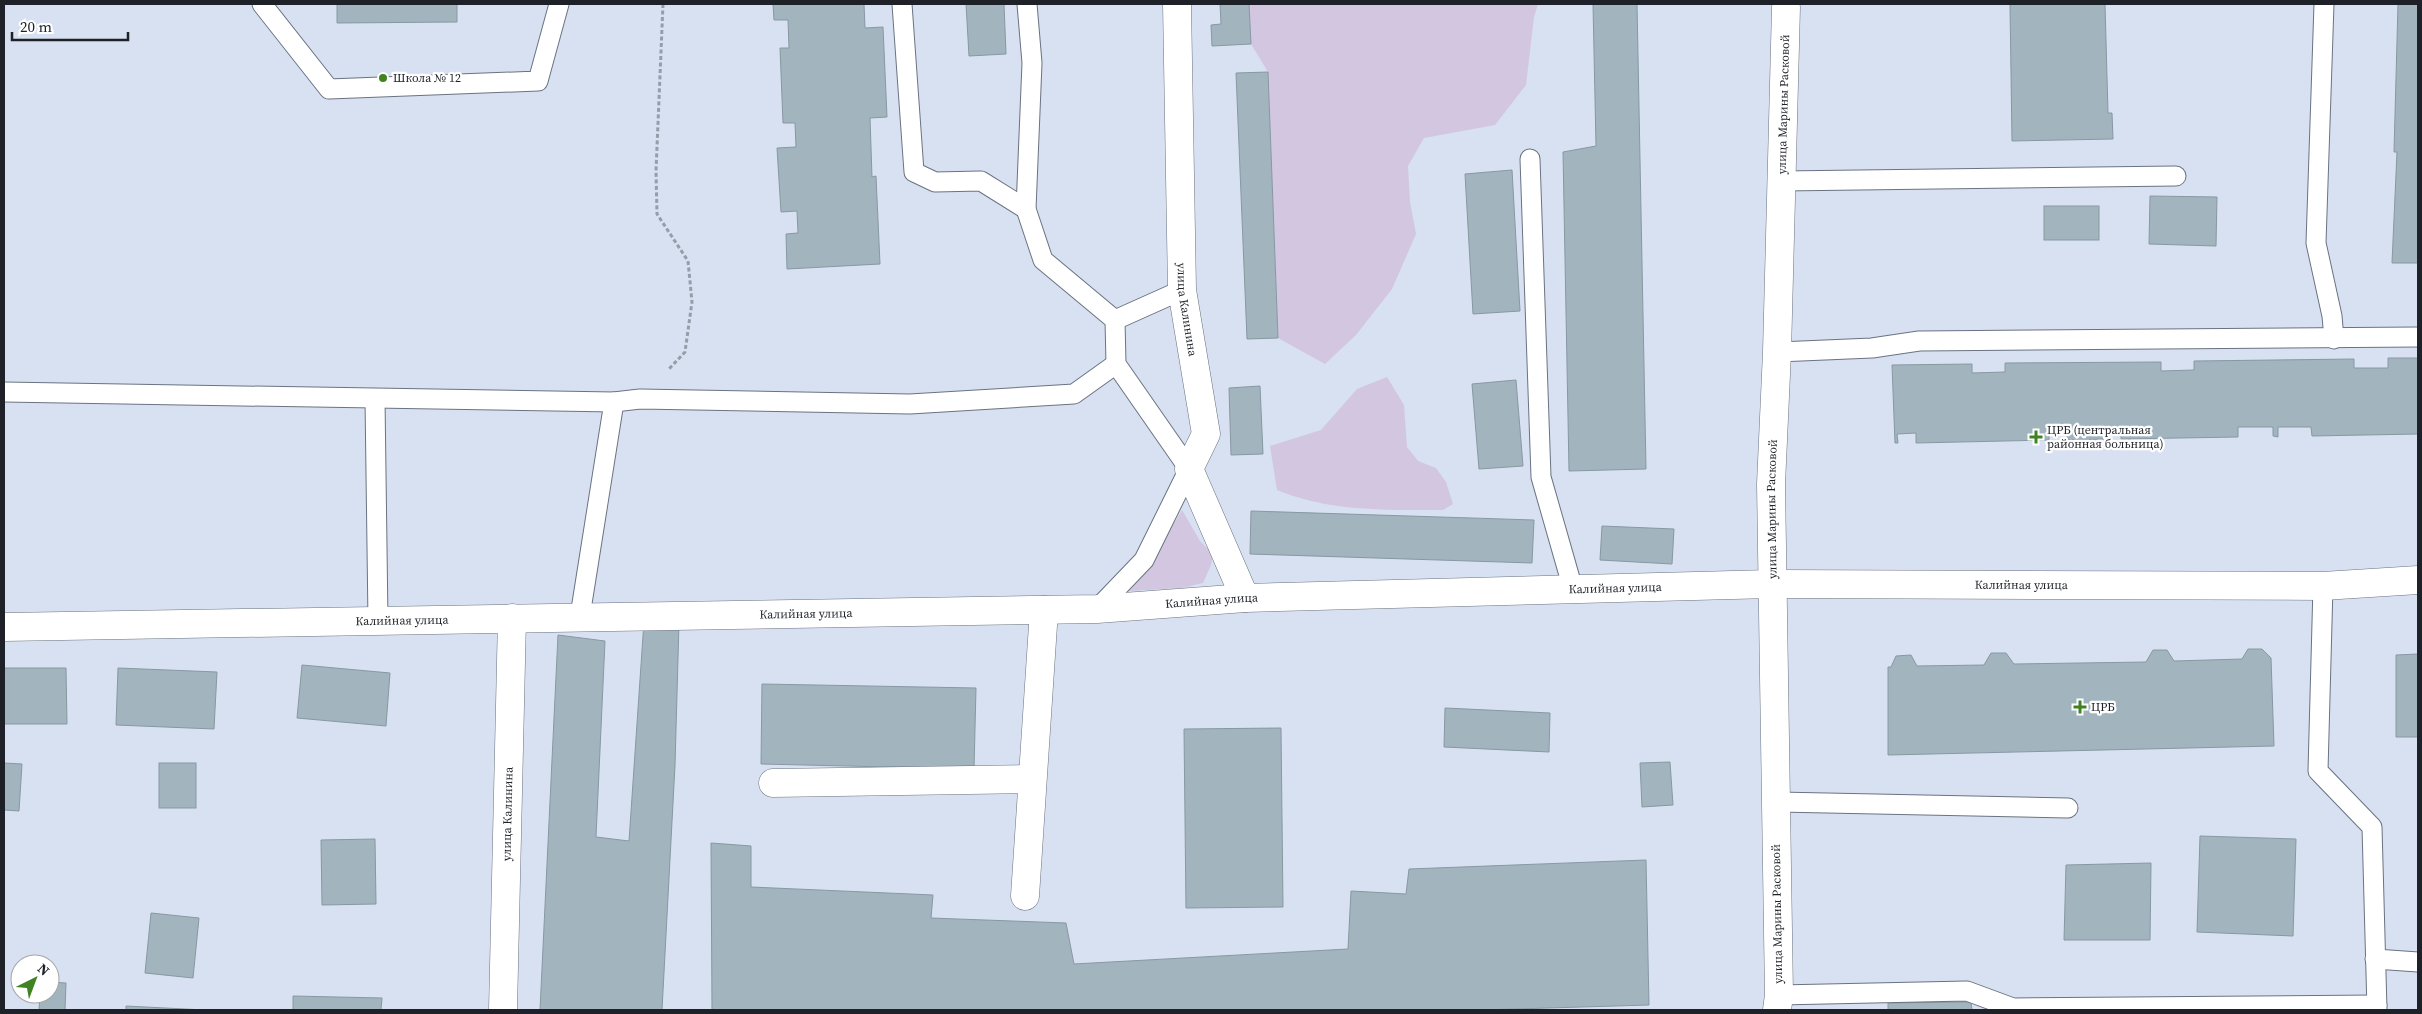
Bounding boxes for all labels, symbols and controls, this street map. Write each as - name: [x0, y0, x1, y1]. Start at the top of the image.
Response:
- scale bar: [12, 10, 129, 42]
- text: 20 m: [20, 16, 52, 37]
- street label: улица Марины Расковой: [1774, 34, 1793, 175]
- place label: Школа № 12: [393, 70, 461, 86]
- marker: Школа № 12: [377, 72, 389, 84]
- street label: улица Калинина: [1174, 263, 1201, 358]
- place label: ЦРБ (центральная районная больница): [2047, 422, 2164, 452]
- marker: ЦРБ (центральная районная больница): [2029, 430, 2043, 444]
- street label: улица Марины Расковой: [1763, 439, 1781, 579]
- street label: Калийная улица: [1975, 577, 2069, 593]
- street label: Калийная улица: [1569, 579, 1663, 597]
- street label: Калийная улица: [1165, 590, 1259, 612]
- street label: Калийная улица: [759, 605, 853, 623]
- street label: Калийная улица: [355, 612, 450, 629]
- place label: ЦРБ: [2091, 699, 2115, 715]
- marker: ЦРБ: [2073, 700, 2087, 714]
- street label: улица Калинина: [498, 766, 517, 861]
- street label: улица Марины Расковой: [1768, 844, 1786, 984]
- north arrow: [10, 954, 60, 1004]
- text: N: [33, 958, 54, 980]

